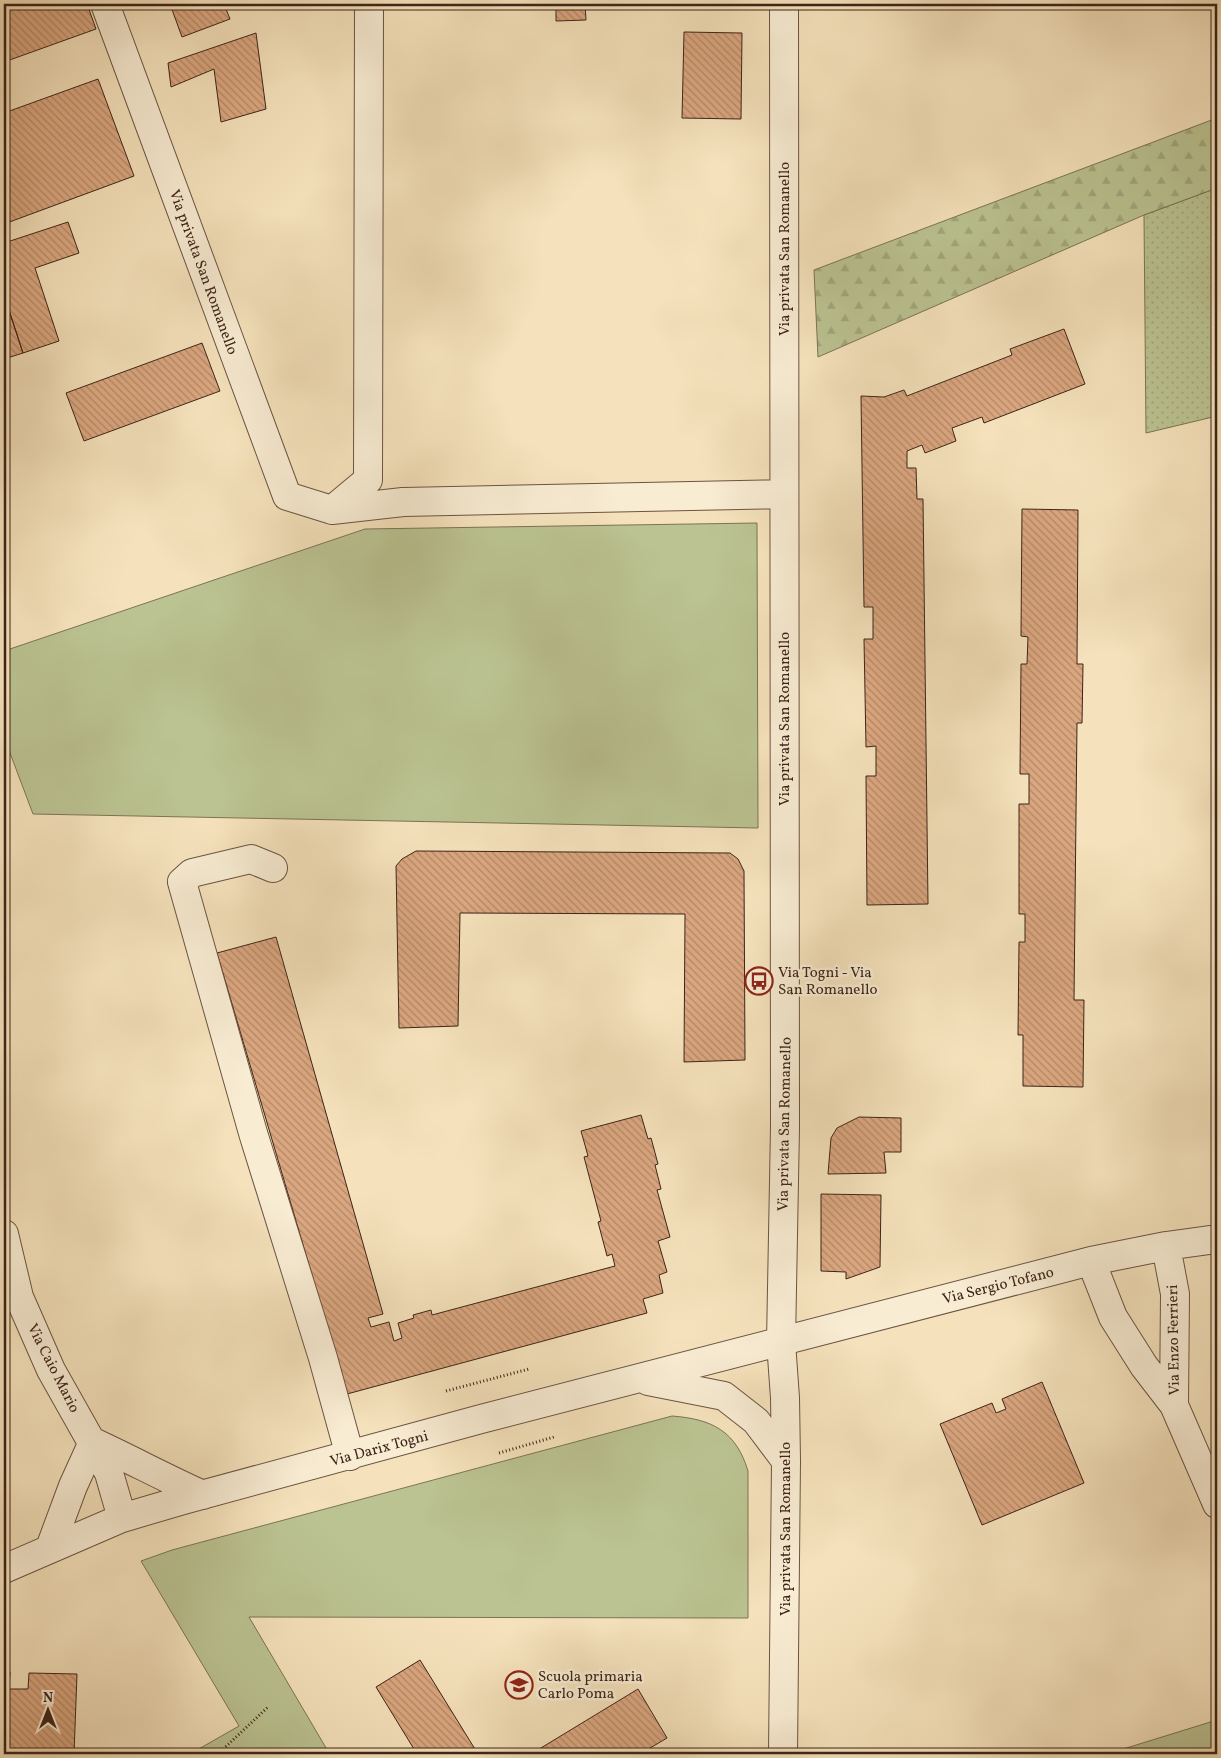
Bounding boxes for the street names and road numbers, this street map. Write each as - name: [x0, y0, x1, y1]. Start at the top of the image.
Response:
- street label: Via privata San Romanello: [775, 162, 796, 336]
- street label: Via privata San Romanello: [163, 187, 242, 358]
- street label: Via privata San Romanello: [775, 632, 796, 806]
- street label: Via privata San Romanello: [773, 1037, 798, 1211]
- street label: Via Sergio Tofano: [940, 1262, 1056, 1310]
- street label: Via Enzo Ferrieri: [1163, 1284, 1186, 1396]
- street label: Via Caio Mario: [21, 1320, 84, 1417]
- street label: Via Darix Togni: [328, 1426, 431, 1473]
- street label: Via privata San Romanello: [776, 1442, 797, 1616]

